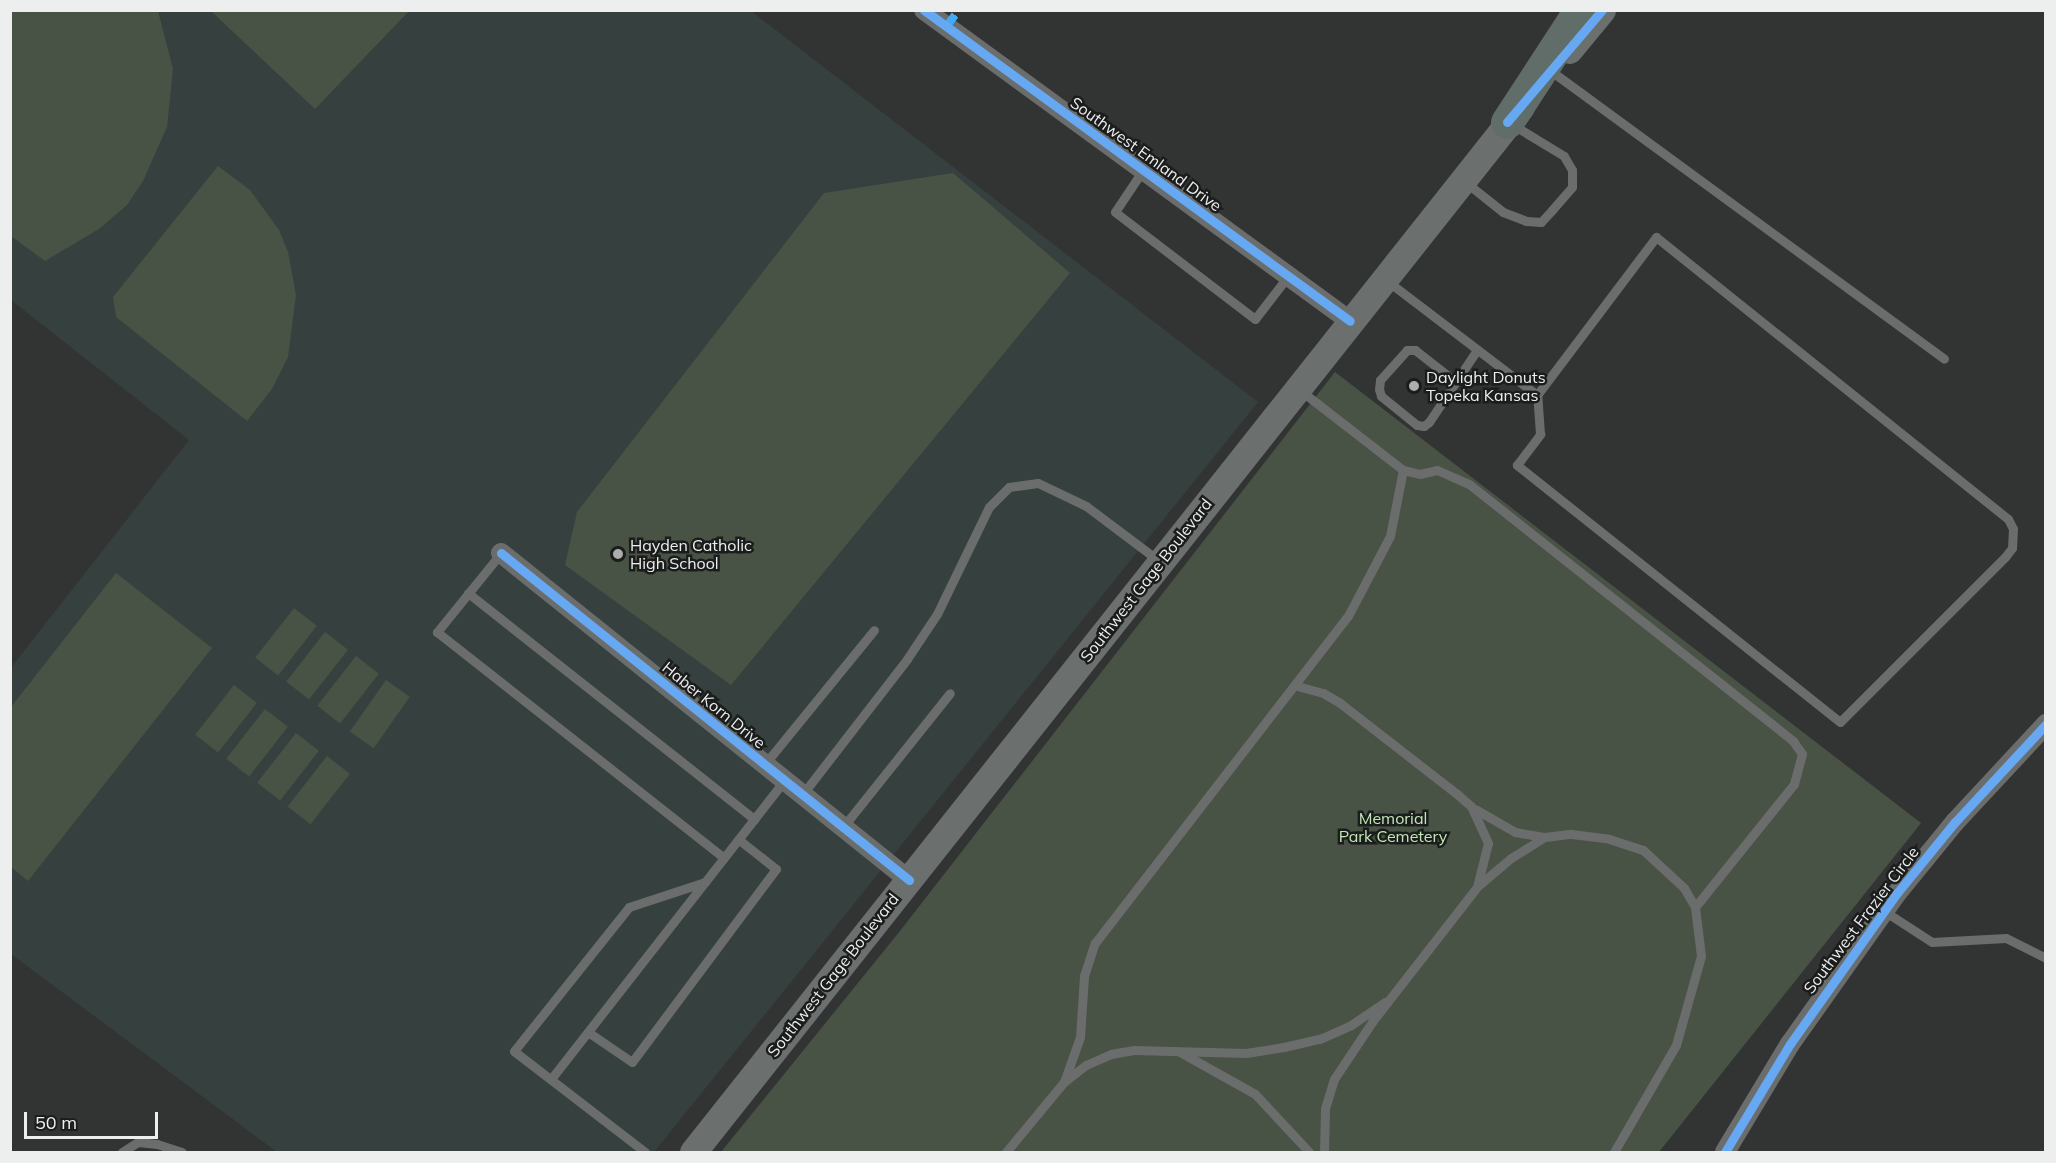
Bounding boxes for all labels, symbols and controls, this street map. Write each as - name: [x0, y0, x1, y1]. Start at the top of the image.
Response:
- street label: Southwest Emland Drive: [1067, 93, 1225, 215]
- place label: Daylight Donuts Topeka Kansas: [1426, 367, 1546, 405]
- marker: Daylight Donuts Topeka Kansas: [1407, 379, 1421, 393]
- street label: Southwest Gage Boulevard: [1076, 494, 1216, 666]
- place label: Hayden Catholic High School: [630, 535, 752, 573]
- marker: Hayden Catholic High School: [611, 547, 625, 561]
- street label: Haber Korn Drive: [659, 657, 769, 753]
- park label: Memorial Park Cemetery: [1339, 808, 1447, 846]
- street label: Southwest Frazier Circle: [1799, 843, 1923, 997]
- street label: Southwest Gage Boulevard: [763, 889, 903, 1061]
- scale bar: [27, 1100, 160, 1138]
- text: 50 m: [35, 1111, 77, 1134]

